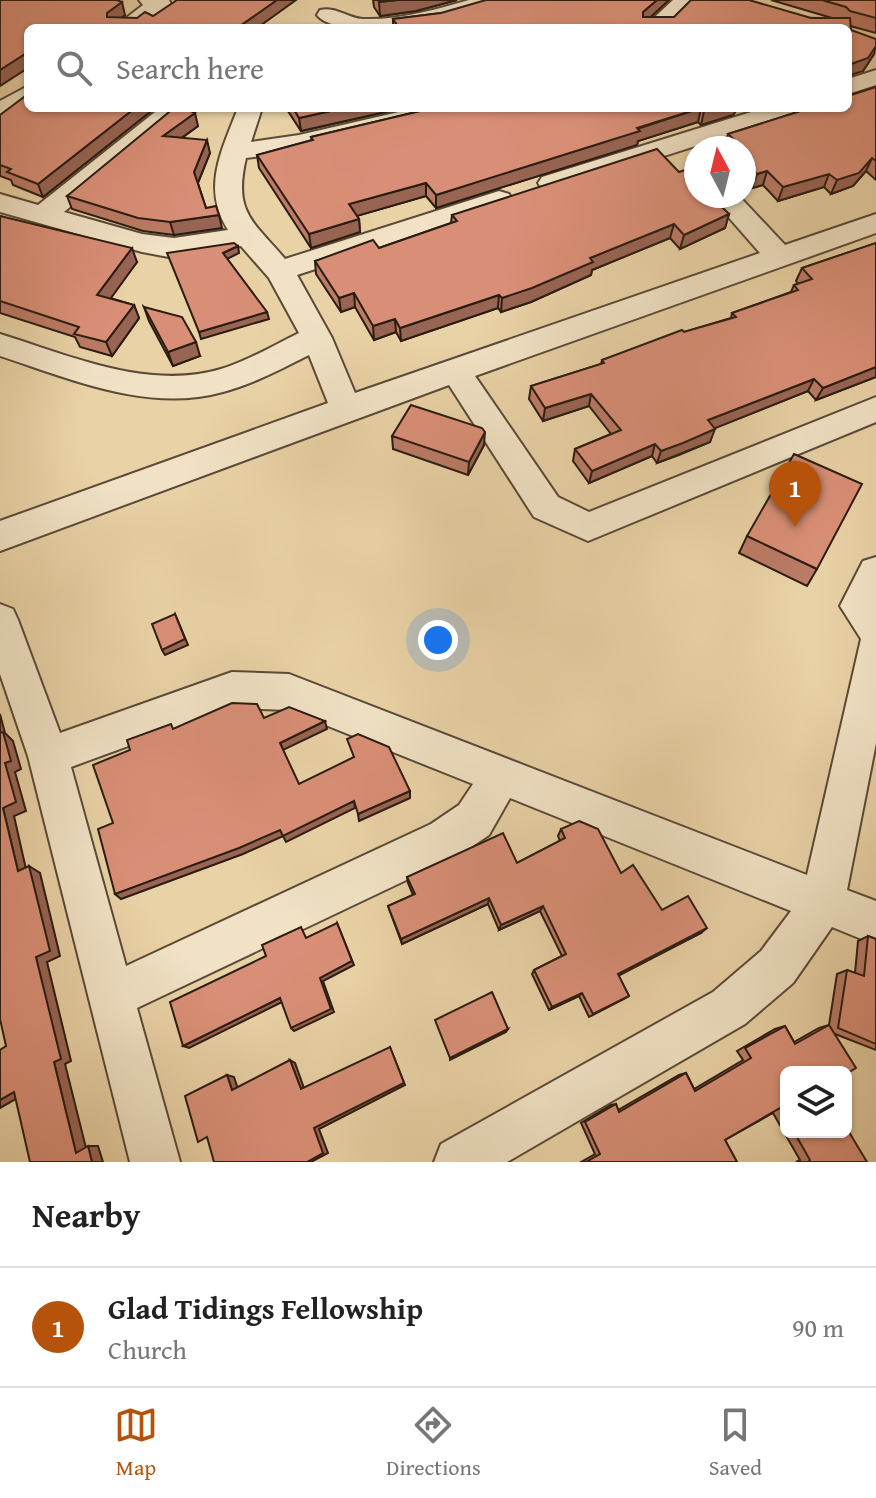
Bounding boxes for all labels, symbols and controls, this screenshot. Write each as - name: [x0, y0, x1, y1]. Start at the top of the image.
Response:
- search box: [24, 24, 852, 112]
- icon: search: [52, 46, 96, 90]
- text: Search here: [116, 46, 264, 90]
- north arrow: [684, 136, 756, 208]
- pin: 1: [769, 461, 821, 527]
- your location: [418, 620, 458, 660]
- map controls: [780, 1066, 852, 1138]
- button: layers: [780, 1066, 852, 1138]
- text: Nearby: [32, 1190, 141, 1239]
- text: Glad Tidings Fellowship: [108, 1286, 423, 1330]
- text: 1: [51, 1308, 65, 1347]
- text: 90 m: [792, 1308, 844, 1347]
- text: Church: [108, 1330, 187, 1369]
- tab: Map: [114, 1403, 158, 1483]
- tab: Directions: [386, 1403, 481, 1483]
- tab: Saved: [709, 1403, 762, 1483]

